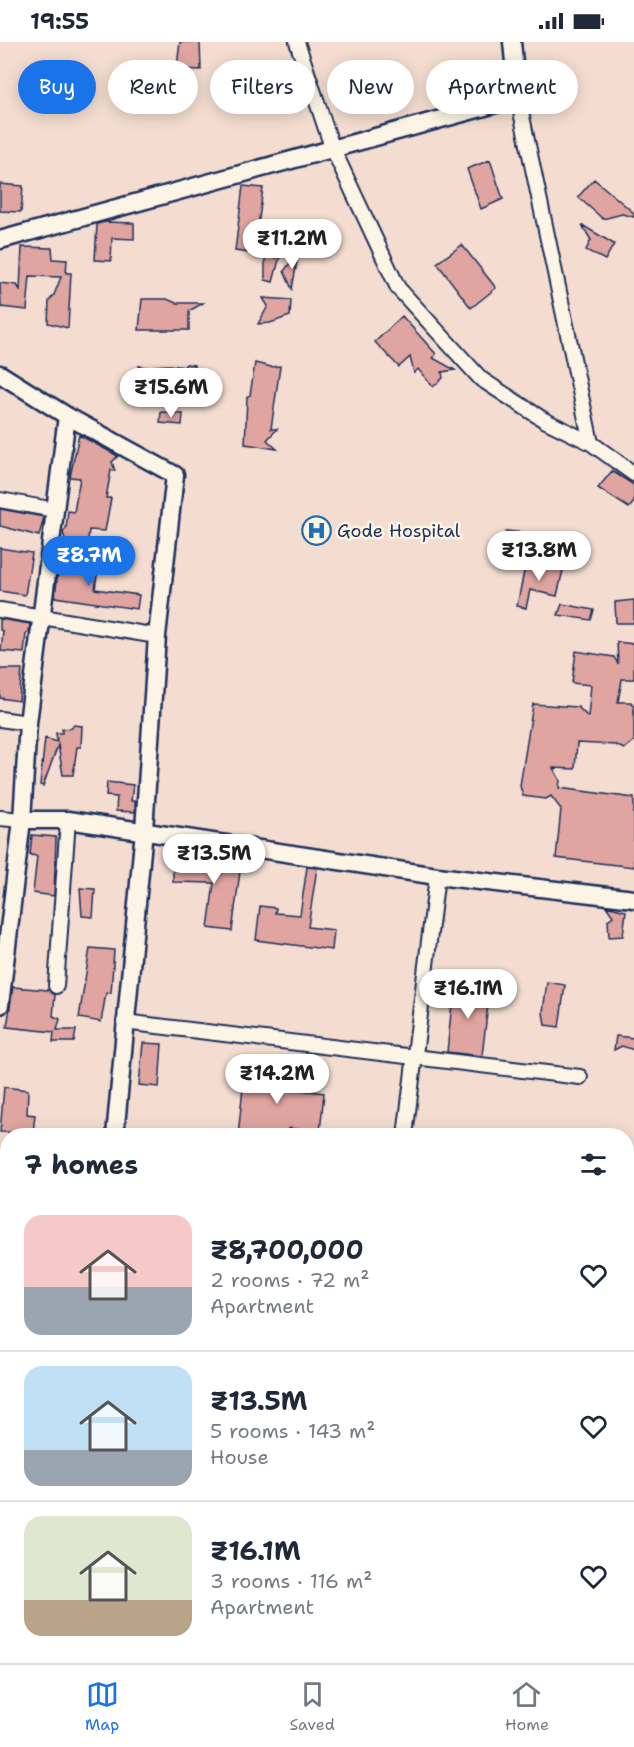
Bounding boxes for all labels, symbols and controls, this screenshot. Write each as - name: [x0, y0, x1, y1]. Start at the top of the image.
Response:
- text: 19:55: [30, 7, 89, 36]
- chip: Buy: [18, 60, 96, 114]
- chip: Rent: [108, 60, 198, 114]
- chip: Filters: [210, 60, 315, 114]
- chip: New: [327, 60, 414, 114]
- chip: Apartment: [426, 60, 578, 114]
- pin: ₹11.2M: [243, 219, 341, 270]
- text: ₹11.2M: [257, 225, 327, 251]
- pin: ₹15.6M: [122, 368, 220, 419]
- text: ₹15.6M: [134, 374, 208, 400]
- hospital icon: Gode Hospital: [300, 515, 332, 547]
- place label: Gode Hospital: [337, 519, 461, 543]
- pin: ₹13.8M: [490, 531, 588, 582]
- pin: ₹8.7M: [47, 536, 131, 587]
- text: ₹13.8M: [501, 537, 577, 563]
- text: ₹8.7M: [56, 542, 122, 568]
- pin: ₹13.5M: [165, 834, 263, 885]
- text: ₹13.5M: [177, 840, 251, 866]
- pin: ₹16.1M: [419, 969, 517, 1020]
- text: ₹16.1M: [433, 975, 503, 1001]
- pin: ₹14.2M: [228, 1054, 326, 1105]
- text: ₹14.2M: [239, 1060, 315, 1086]
- text: 7 homes: [24, 1147, 138, 1182]
- icon: filters: [577, 1148, 610, 1181]
- text: ₹8,700,000: [210, 1232, 364, 1267]
- icon: home: [72, 1239, 144, 1311]
- icon: heart: [577, 1259, 610, 1292]
- text: 2 rooms · 72 m²: [210, 1267, 369, 1293]
- text: Apartment: [210, 1293, 314, 1319]
- text: ₹13.5M: [210, 1383, 307, 1418]
- icon: home: [72, 1390, 144, 1462]
- icon: heart: [577, 1410, 610, 1443]
- text: 5 rooms · 143 m²: [210, 1418, 375, 1444]
- text: House: [210, 1444, 269, 1470]
- text: ₹16.1M: [210, 1533, 301, 1568]
- icon: home: [72, 1540, 144, 1612]
- icon: heart: [577, 1560, 610, 1593]
- text: 3 rooms · 116 m²: [210, 1568, 372, 1594]
- text: Apartment: [210, 1594, 314, 1620]
- tab: Map: [85, 1678, 119, 1735]
- tab: Saved: [289, 1678, 335, 1735]
- tab: Home: [505, 1678, 549, 1735]

